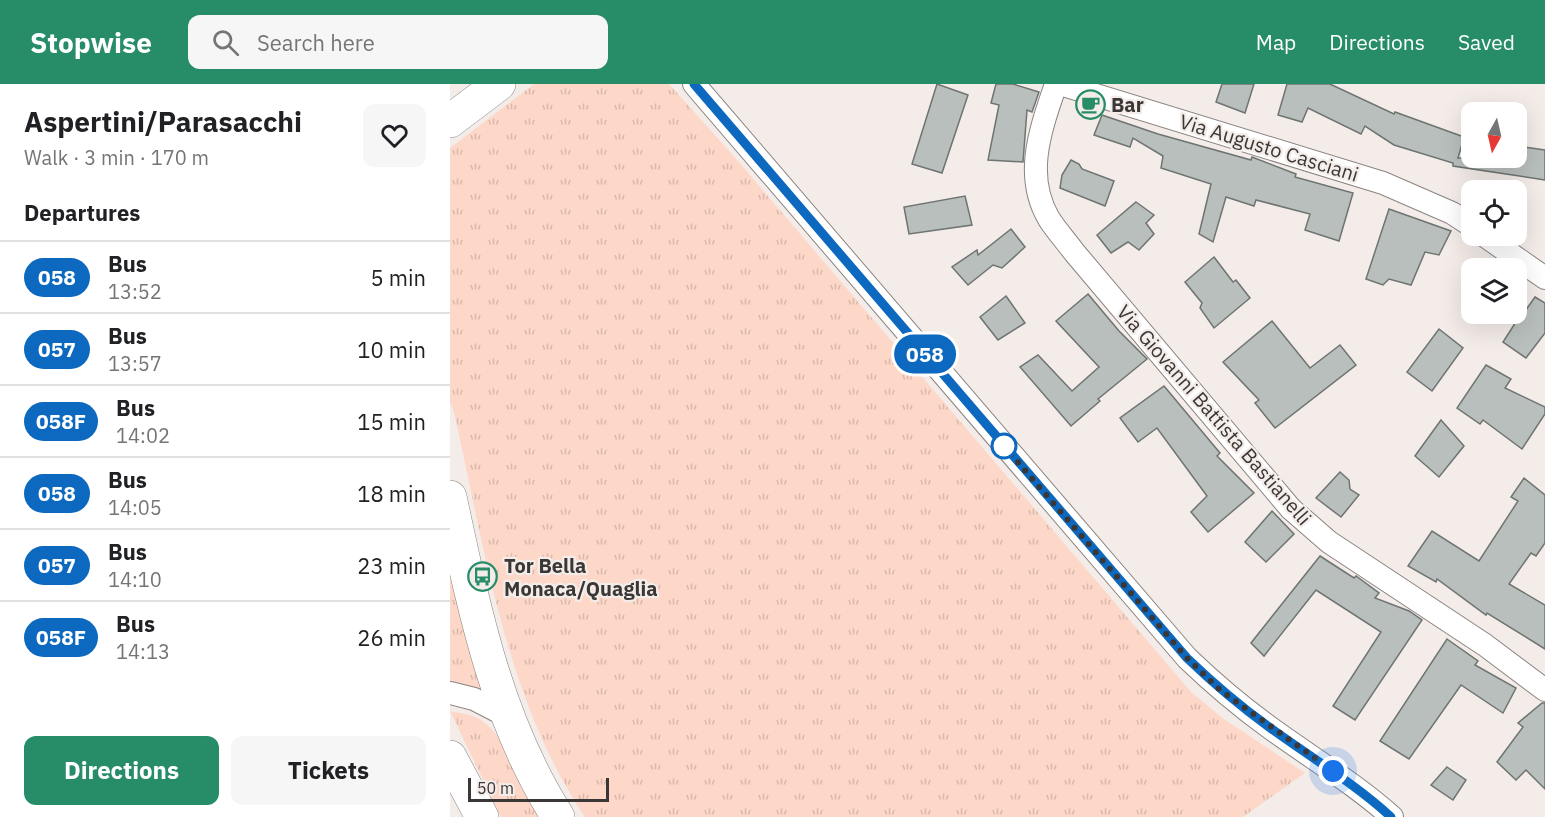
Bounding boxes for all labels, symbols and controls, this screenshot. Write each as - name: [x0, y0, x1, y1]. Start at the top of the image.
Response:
- search box: [188, 15, 608, 69]
- text: Stopwise: [30, 24, 152, 61]
- icon: search: [209, 26, 242, 59]
- text: Search here: [257, 28, 375, 57]
- text: Map: [1256, 28, 1296, 56]
- text: Directions: [1329, 28, 1425, 56]
- text: Saved: [1458, 28, 1515, 56]
- cafe icon: Bar: [1074, 89, 1106, 121]
- place label: Bar: [1111, 91, 1144, 118]
- north arrow: [1461, 102, 1527, 168]
- map controls: [1461, 102, 1527, 324]
- text: Aspertini/Parasacchi: [24, 103, 302, 140]
- button: heart: [363, 104, 426, 167]
- street label: Via Augusto Casciani: [1176, 107, 1362, 188]
- text: Walk · 3 min · 170 m: [24, 144, 209, 171]
- button: locate: [1461, 180, 1527, 246]
- text: Departures: [24, 198, 140, 227]
- text: Bus: [108, 249, 147, 278]
- button: layers: [1461, 258, 1527, 324]
- text: 058: [38, 263, 76, 291]
- text: 5 min: [370, 263, 426, 292]
- text: 13:52: [108, 278, 162, 305]
- street label: Via Giovanni Battista Bastianelli: [1111, 299, 1318, 531]
- text: Bus: [108, 321, 147, 350]
- line badge: 058: [890, 334, 960, 374]
- text: 057: [38, 335, 76, 363]
- text: 10 min: [357, 335, 426, 364]
- text: 058: [906, 340, 944, 368]
- text: 13:57: [108, 350, 162, 377]
- text: Bus: [116, 393, 155, 422]
- text: 058F: [36, 407, 86, 435]
- text: 15 min: [357, 407, 426, 436]
- text: 14:02: [116, 422, 170, 449]
- unlabelled marker: [991, 433, 1017, 459]
- text: Bus: [108, 465, 147, 494]
- text: 058: [38, 479, 76, 507]
- text: 18 min: [357, 479, 426, 508]
- text: 14:05: [108, 494, 162, 521]
- text: Bus: [108, 537, 147, 566]
- text: 057: [38, 551, 76, 579]
- text: 23 min: [357, 551, 426, 580]
- place label: Tor Bella Monaca/Quaglia: [504, 552, 658, 602]
- bus stop icon: Tor Bella Monaca/Quaglia: [467, 561, 499, 593]
- text: 14:10: [108, 566, 162, 593]
- text: Bus: [116, 609, 155, 638]
- text: 058F: [36, 623, 86, 651]
- text: 26 min: [357, 623, 426, 652]
- text: 14:13: [116, 638, 170, 665]
- button: Directions: [24, 736, 219, 805]
- button: Tickets: [231, 736, 426, 805]
- your location: [1318, 756, 1348, 786]
- scale bar: [468, 775, 609, 802]
- text: 50 m: [477, 778, 514, 798]

